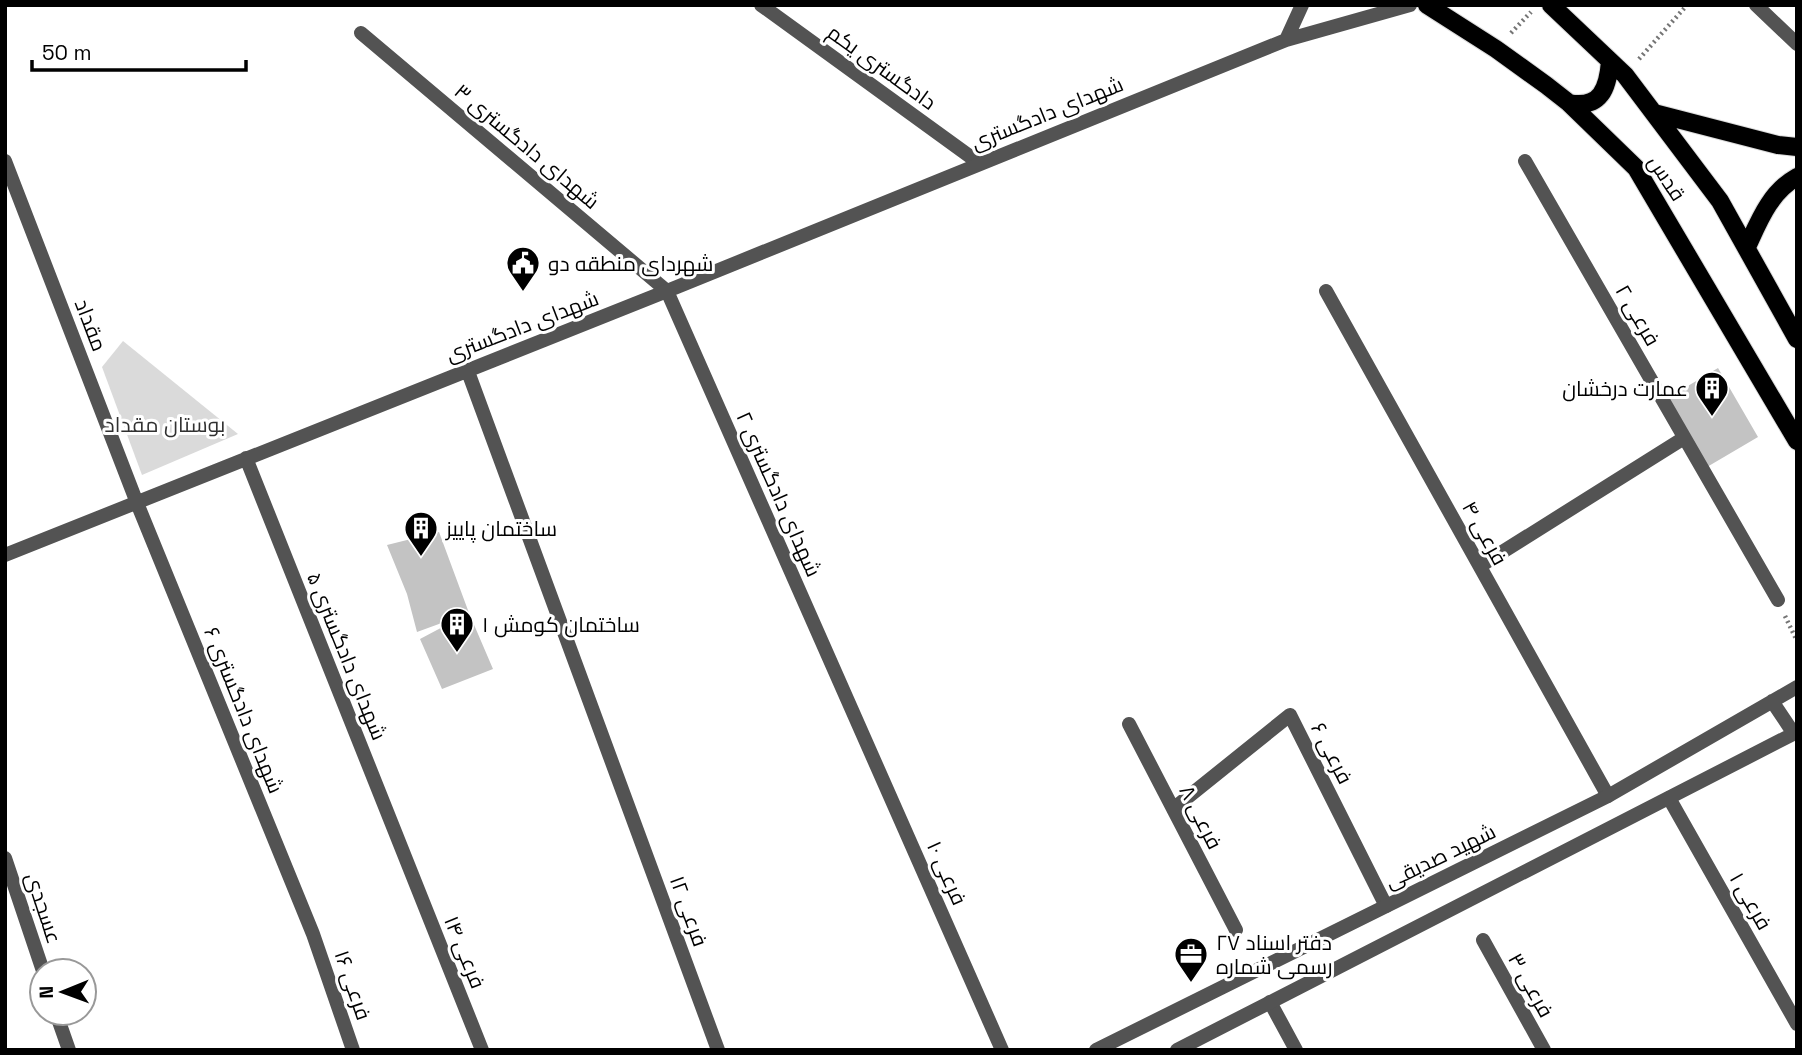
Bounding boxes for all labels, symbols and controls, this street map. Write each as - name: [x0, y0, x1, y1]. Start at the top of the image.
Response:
- street label: دادگستری یکم: [822, 18, 942, 116]
- scale bar: [32, 28, 245, 72]
- text: 50 m: [42, 39, 92, 66]
- street label: شهدای دادگستری: [967, 70, 1127, 156]
- street label: شهدای دادگستری ۳: [449, 77, 605, 215]
- street label: قدس: [1642, 150, 1692, 206]
- public building icon: شهردای منطقه دو: [504, 244, 542, 293]
- place label: شهردای منطقه دو: [548, 250, 713, 277]
- street label: فرعی ۲: [1610, 279, 1666, 351]
- street label: شهدای دادگستری: [442, 284, 602, 368]
- street label: مقداد: [69, 295, 113, 355]
- building icon: عمارت درخشان: [1693, 369, 1731, 418]
- place label: عمارت درخشان: [1562, 375, 1688, 402]
- street label: شهدای دادگستری ۲: [730, 407, 828, 581]
- park label: بوستان مقداد: [105, 411, 225, 438]
- street label: فرعی ۴: [1456, 496, 1514, 570]
- building icon: ساختمان پاییز: [402, 509, 440, 558]
- place label: ساختمان پاییز: [445, 515, 557, 543]
- street label: شهدای دادگستری ۵: [301, 568, 393, 744]
- building icon: ساختمان کومش ۱: [438, 605, 476, 654]
- place label: ساختمان کومش ۱: [482, 611, 640, 638]
- street label: شهدای دادگستری ۶: [198, 623, 290, 797]
- street label: فرعی ۶: [1305, 718, 1359, 788]
- street label: فرعی ۸: [1173, 780, 1229, 854]
- street label: شهید صدیقی: [1380, 818, 1500, 894]
- street label: فرعی ۱۰: [921, 837, 973, 909]
- street label: فرعی ۱: [1724, 867, 1778, 935]
- street label: عسجدی: [20, 869, 68, 947]
- street label: فرعی ۱۲: [664, 872, 714, 950]
- street label: فرعی ۱۴: [438, 912, 492, 992]
- place label: ۲۷ دفتر اسناد رسمی شماره: [1216, 929, 1333, 980]
- office icon: ۲۷ دفتر اسناد رسمی شماره: [1172, 935, 1210, 984]
- street label: فرعی ۱۶: [329, 947, 377, 1023]
- street label: فرعی ۳: [1502, 948, 1560, 1022]
- north arrow: [28, 957, 98, 1027]
- text: N: [34, 986, 59, 999]

